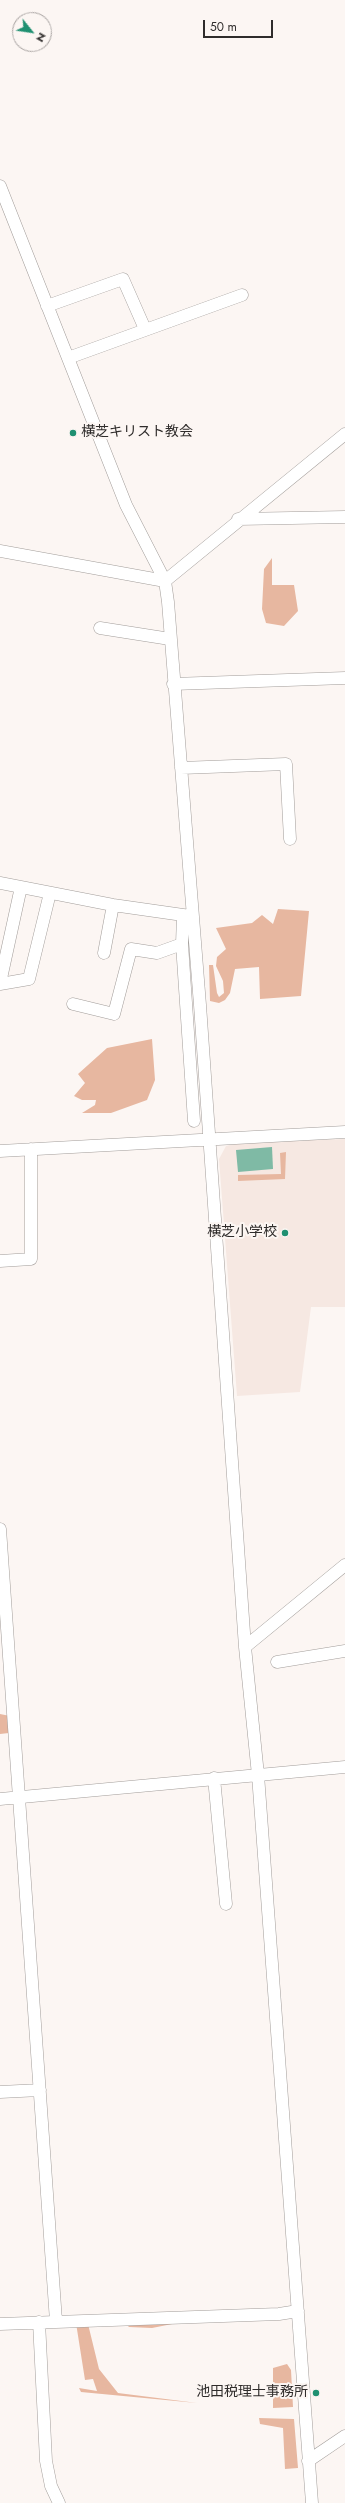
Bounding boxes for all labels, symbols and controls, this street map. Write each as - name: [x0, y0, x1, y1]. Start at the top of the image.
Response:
- north arrow: [12, 12, 52, 52]
- scale bar: [205, 12, 275, 38]
- text: 50 m: [210, 18, 237, 36]
- text: N: [32, 30, 51, 45]
- place label: 横芝キリスト教会: [81, 425, 193, 441]
- marker: 横芝キリスト教会: [68, 428, 78, 438]
- place label: 横芝小学校: [207, 1225, 277, 1241]
- marker: 横芝小学校: [280, 1228, 290, 1238]
- place label: 池田税理士事務所: [196, 2385, 308, 2401]
- marker: 池田税理士事務所: [311, 2388, 321, 2398]

